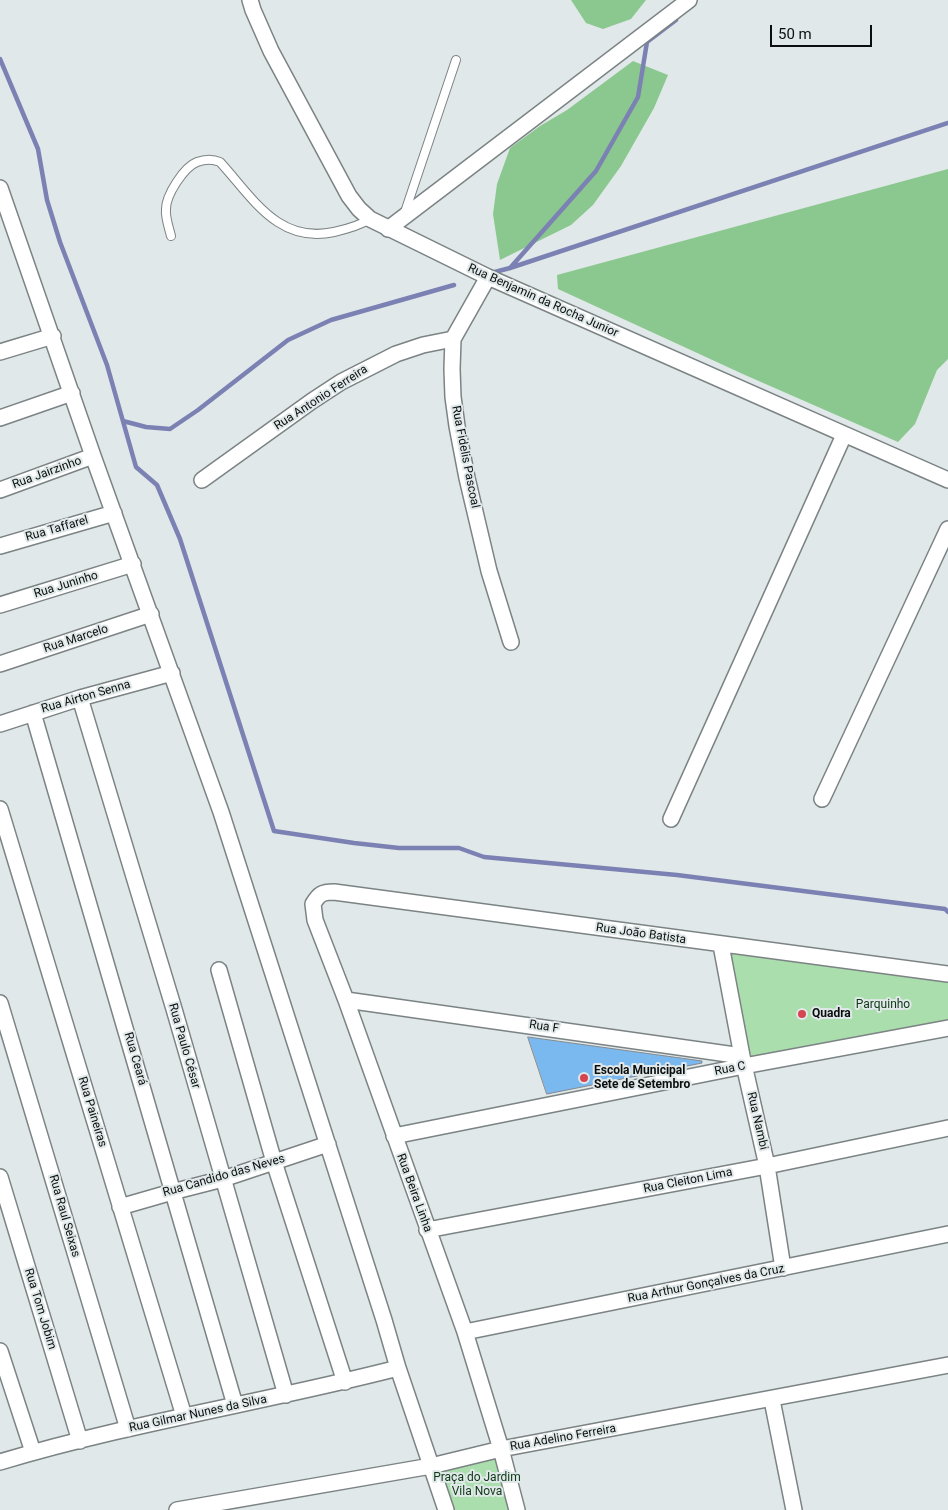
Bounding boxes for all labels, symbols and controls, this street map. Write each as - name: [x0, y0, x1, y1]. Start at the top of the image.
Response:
- scale bar: [773, 15, 876, 47]
- text: 50 m: [778, 25, 812, 43]
- street label: Rua Benjamin da Rocha Junior: [466, 261, 620, 341]
- street label: Rua Antonio Ferreira: [272, 362, 370, 434]
- street label: Rua Fidelis Pascoal: [448, 405, 482, 509]
- street label: Rua Jairzinho: [10, 454, 84, 492]
- street label: Rua Taffarel: [24, 513, 90, 545]
- street label: Rua Juninho: [32, 568, 100, 602]
- street label: Rua Marcelo: [42, 622, 110, 656]
- street label: Rua Airton Senna: [40, 677, 132, 717]
- street label: Rua Joāo Batista: [595, 921, 687, 947]
- park label: Parquinho: [856, 998, 910, 1012]
- street label: Rua Paulo César: [165, 1002, 203, 1090]
- place label: Quadra: [812, 1007, 851, 1021]
- marker: Quadra: [796, 1008, 808, 1020]
- street label: Rua F: [528, 1018, 560, 1036]
- street label: Rua Ceará: [121, 1031, 149, 1087]
- street label: Rua C: [713, 1059, 747, 1079]
- place label: Escola Municipal Sete de Setembro: [594, 1064, 690, 1092]
- marker: Escola Municipal Sete de Setembro: [578, 1072, 590, 1084]
- street label: Rua Paineiras: [74, 1075, 110, 1149]
- street label: Rua Nambi: [743, 1091, 771, 1151]
- street label: Rua Candido das Neves: [161, 1152, 287, 1200]
- street label: Rua Beira Linha: [393, 1152, 435, 1234]
- street label: Rua Cleiton Lima: [642, 1165, 734, 1197]
- street label: Rua Raul Seixas: [45, 1173, 83, 1259]
- street label: Rua Arthur Gonçalves da Cruz: [626, 1262, 786, 1306]
- street label: Rua Tom Jobim: [21, 1267, 59, 1351]
- street label: Rua Gilmar Nunes da Silva: [128, 1392, 268, 1436]
- street label: Rua Adelino Ferreira: [509, 1422, 617, 1454]
- park label: Praça do Jardim Vila Nova: [433, 1471, 521, 1499]

